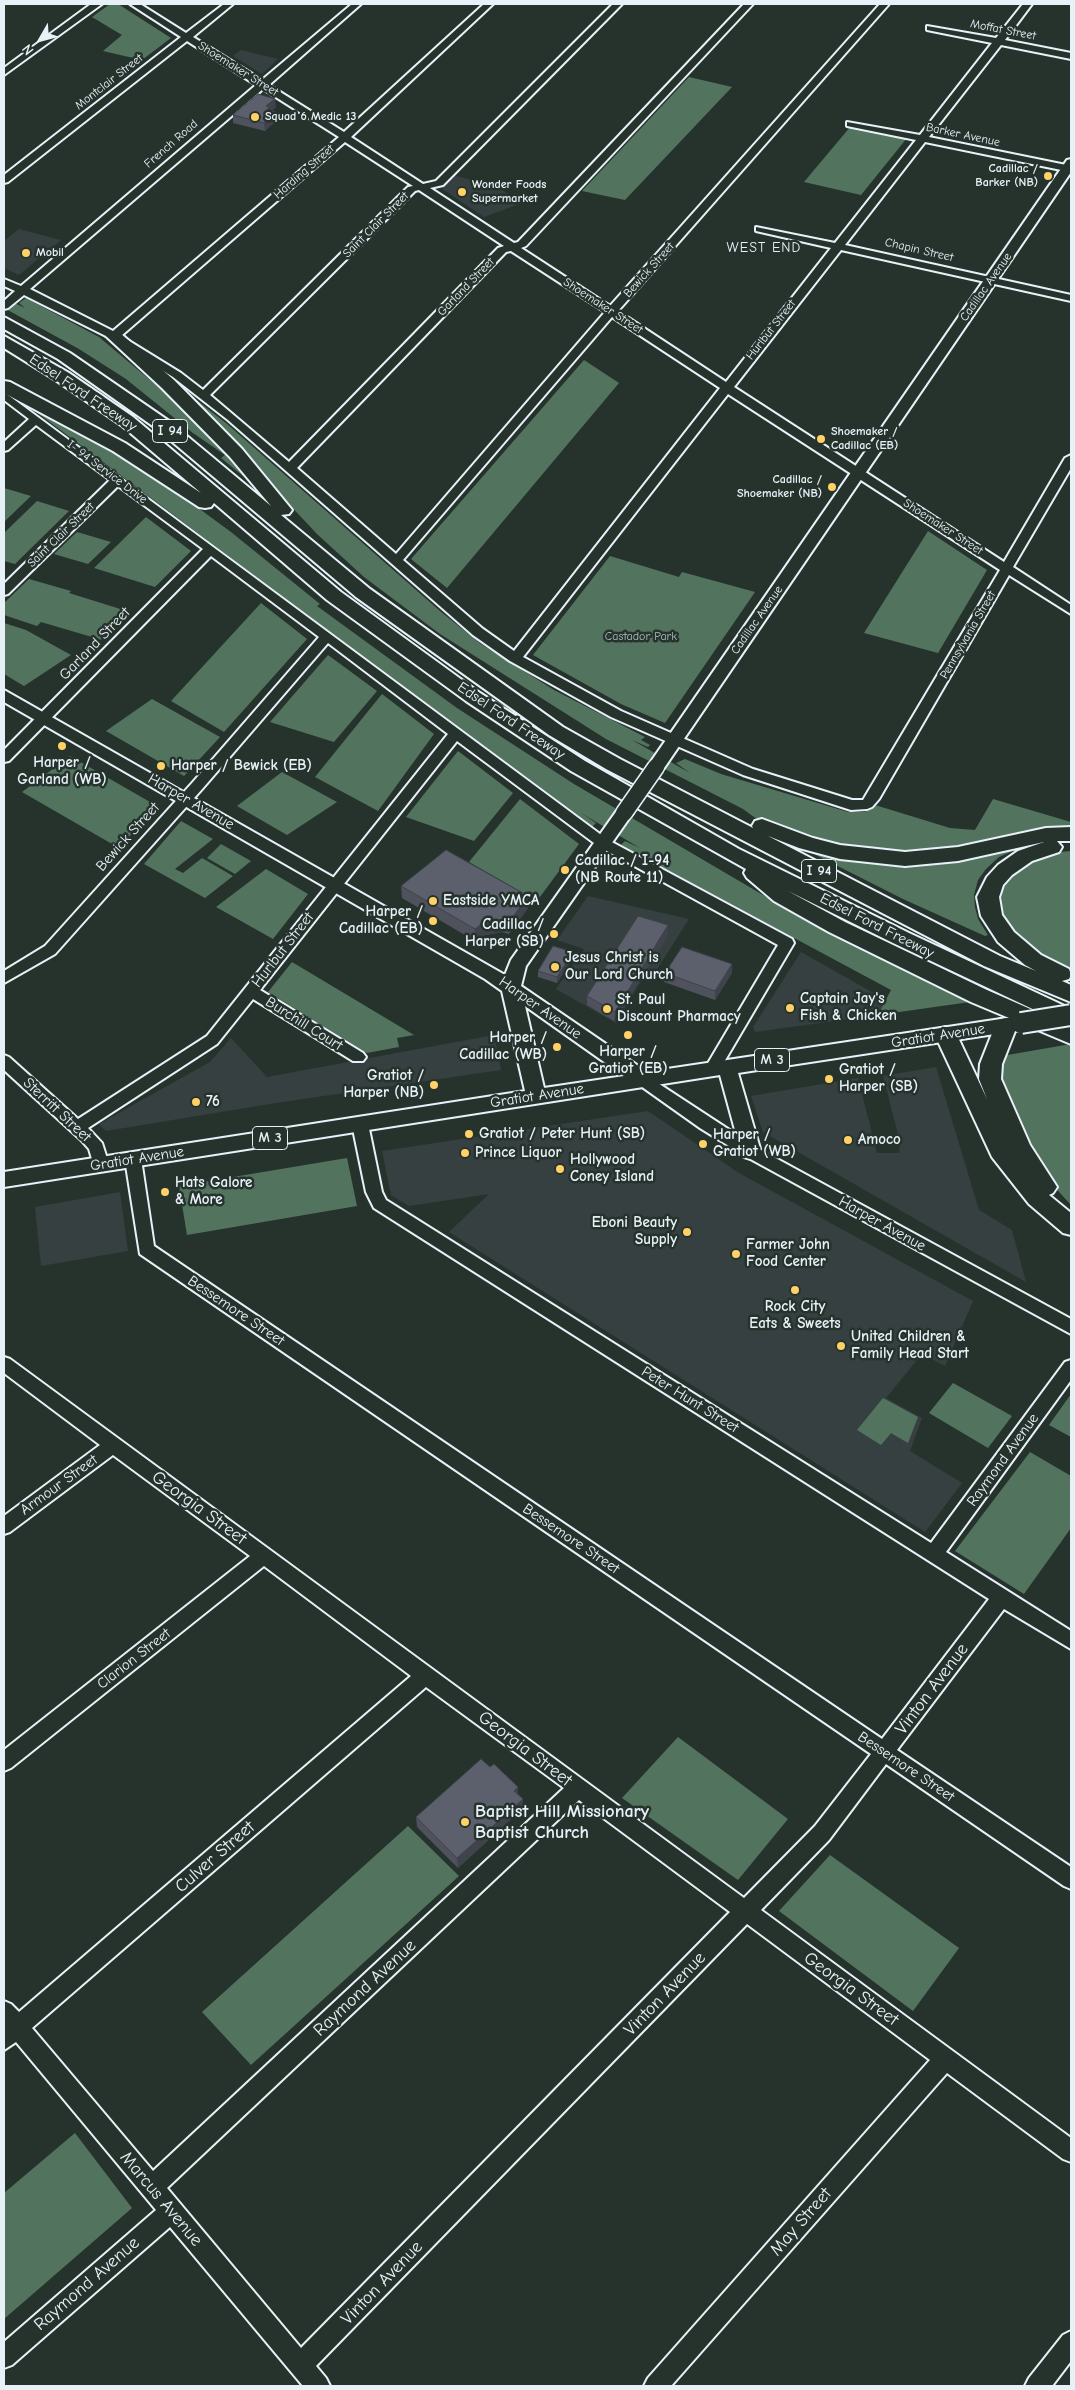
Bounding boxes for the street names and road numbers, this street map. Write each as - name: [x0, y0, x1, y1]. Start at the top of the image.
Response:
- street label: Moffat Street: [969, 17, 1037, 43]
- street label: Shoemaker Street: [195, 39, 281, 99]
- street label: Montclair Street: [72, 51, 146, 113]
- street label: French Road: [141, 117, 201, 171]
- street label: Barker Avenue: [925, 120, 1001, 150]
- street label: Harding Street: [271, 142, 337, 202]
- street label: Saint Clair Street: [340, 189, 412, 261]
- street label: Chapin Street: [883, 235, 955, 265]
- street label: Bewick Street: [621, 240, 677, 300]
- street label: Cadillac Avenue: [957, 250, 1015, 324]
- street label: Garland Street: [435, 255, 497, 319]
- street label: Shoemaker Street: [561, 275, 645, 337]
- street label: Hurlbut Street: [743, 297, 799, 363]
- street label: Edsel Ford Freeway: [26, 350, 140, 436]
- road number: I 94: [152, 420, 188, 442]
- street label: I- 94 Service Drive: [64, 437, 150, 507]
- street label: Shoemaker Street: [901, 496, 985, 558]
- street label: Saint Clair Street: [25, 499, 97, 571]
- street label: Cadillac Avenue: [728, 583, 786, 657]
- street label: Pennsylvania Street: [937, 589, 999, 681]
- street label: Garland Street: [56, 604, 134, 684]
- street label: Edsel Ford Freeway: [454, 678, 568, 764]
- street label: Harper Avenue: [145, 770, 237, 834]
- street label: Bewick Street: [92, 799, 164, 875]
- road number: I 94: [802, 859, 836, 882]
- street label: Edsel Ford Freeway: [817, 889, 937, 963]
- street label: Hurlbut Street: [248, 909, 318, 991]
- street label: Harper Avenue: [495, 973, 585, 1043]
- street label: Burchill Court: [262, 993, 346, 1055]
- street label: Gratiot Avenue: [890, 1020, 986, 1052]
- road number: M 3: [754, 1048, 790, 1072]
- street label: Sterritt Street: [19, 1074, 95, 1146]
- street label: Gratiot Avenue: [489, 1080, 585, 1112]
- road number: M 3: [252, 1126, 288, 1150]
- street label: Gratiot Avenue: [89, 1143, 185, 1175]
- street label: Harper Avenue: [835, 1193, 929, 1255]
- street label: Bessemore Street: [184, 1272, 288, 1350]
- street label: Peter Hunt Street: [638, 1363, 742, 1437]
- street label: Raymond Avenue: [963, 1410, 1043, 1510]
- street label: Armour Street: [17, 1451, 101, 1519]
- street label: Georgia Street: [147, 1466, 251, 1550]
- street label: Bessemore Street: [519, 1500, 623, 1578]
- street label: Clarion Street: [94, 1625, 174, 1693]
- street label: Vinton Avenue: [891, 1639, 973, 1739]
- street label: Georgia Street: [474, 1707, 576, 1791]
- street label: Bessemore Street: [854, 1728, 958, 1806]
- street label: Culver Street: [171, 1817, 259, 1897]
- street label: Raymond Avenue: [309, 1935, 421, 2041]
- street label: Vinton Avenue: [620, 1947, 710, 2041]
- street label: Georgia Street: [799, 1947, 903, 2031]
- street label: Marcus Avenue: [115, 2147, 207, 2251]
- street label: May Street: [765, 2183, 837, 2261]
- street label: Raymond Avenue: [30, 2232, 144, 2336]
- street label: Vinton Avenue: [337, 2236, 427, 2330]

